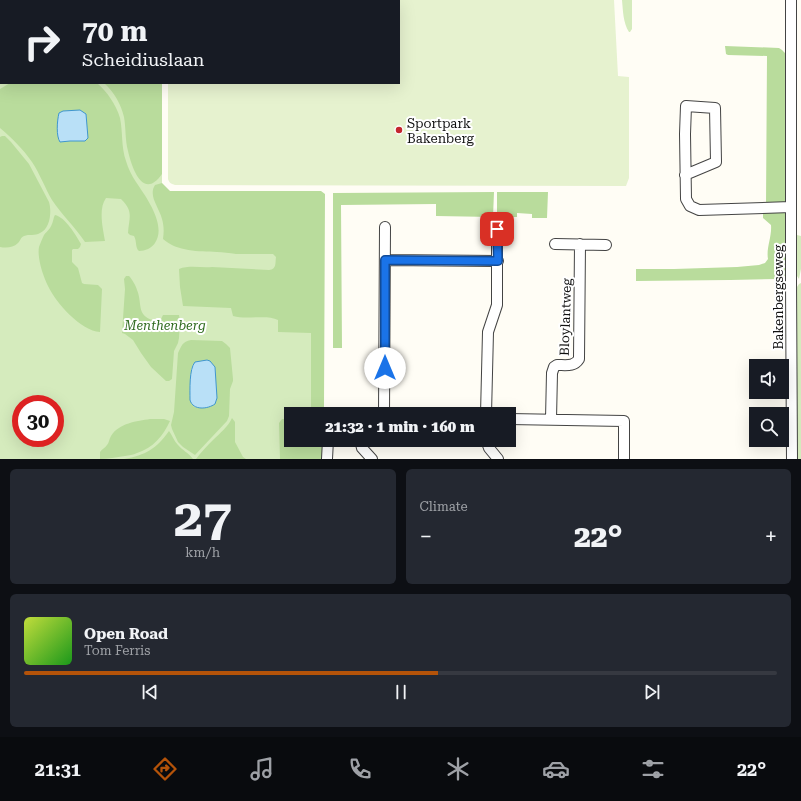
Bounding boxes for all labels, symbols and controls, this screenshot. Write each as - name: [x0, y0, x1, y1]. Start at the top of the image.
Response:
- text: 70 m: [82, 15, 147, 48]
- icon: right: [16, 16, 68, 68]
- text: Scheidiuslaan: [82, 49, 204, 70]
- place label: Sportpark Bakenberg: [407, 116, 475, 146]
- marker: Sportpark Bakenberg: [394, 125, 404, 135]
- pin: [480, 212, 514, 246]
- icon: arrive: [486, 218, 508, 240]
- street label: Bakenbergseweg: [771, 244, 786, 349]
- street label: Bloylantweg: [557, 277, 574, 356]
- park label: Menthenberg: [123, 318, 206, 333]
- position arrow: [364, 347, 406, 389]
- map controls: [749, 359, 789, 447]
- button: sound: [749, 359, 789, 399]
- speed limit sign: 30: [12, 395, 64, 447]
- button: search: [749, 407, 789, 447]
- text: 21:32 · 1 min · 160 m: [325, 418, 475, 436]
- text: 27: [174, 488, 232, 549]
- text: Climate: [420, 499, 468, 514]
- text: 22°: [574, 519, 623, 554]
- text: −: [420, 524, 432, 549]
- text: +: [765, 524, 777, 549]
- text: km/h: [185, 545, 220, 560]
- text: Open Road: [84, 625, 168, 643]
- text: Tom Ferris: [84, 643, 150, 658]
- icon: previous: [139, 681, 161, 703]
- icon: pause: [390, 681, 412, 703]
- icon: next: [641, 681, 663, 703]
- icon: directions: [151, 755, 179, 783]
- icon: music: [248, 755, 276, 783]
- icon: phone: [346, 755, 374, 783]
- icon: climate: [444, 755, 472, 783]
- icon: car: [542, 755, 570, 783]
- icon: filters: [639, 755, 667, 783]
- text: 21:31: [35, 759, 81, 780]
- text: 22°: [737, 759, 766, 780]

